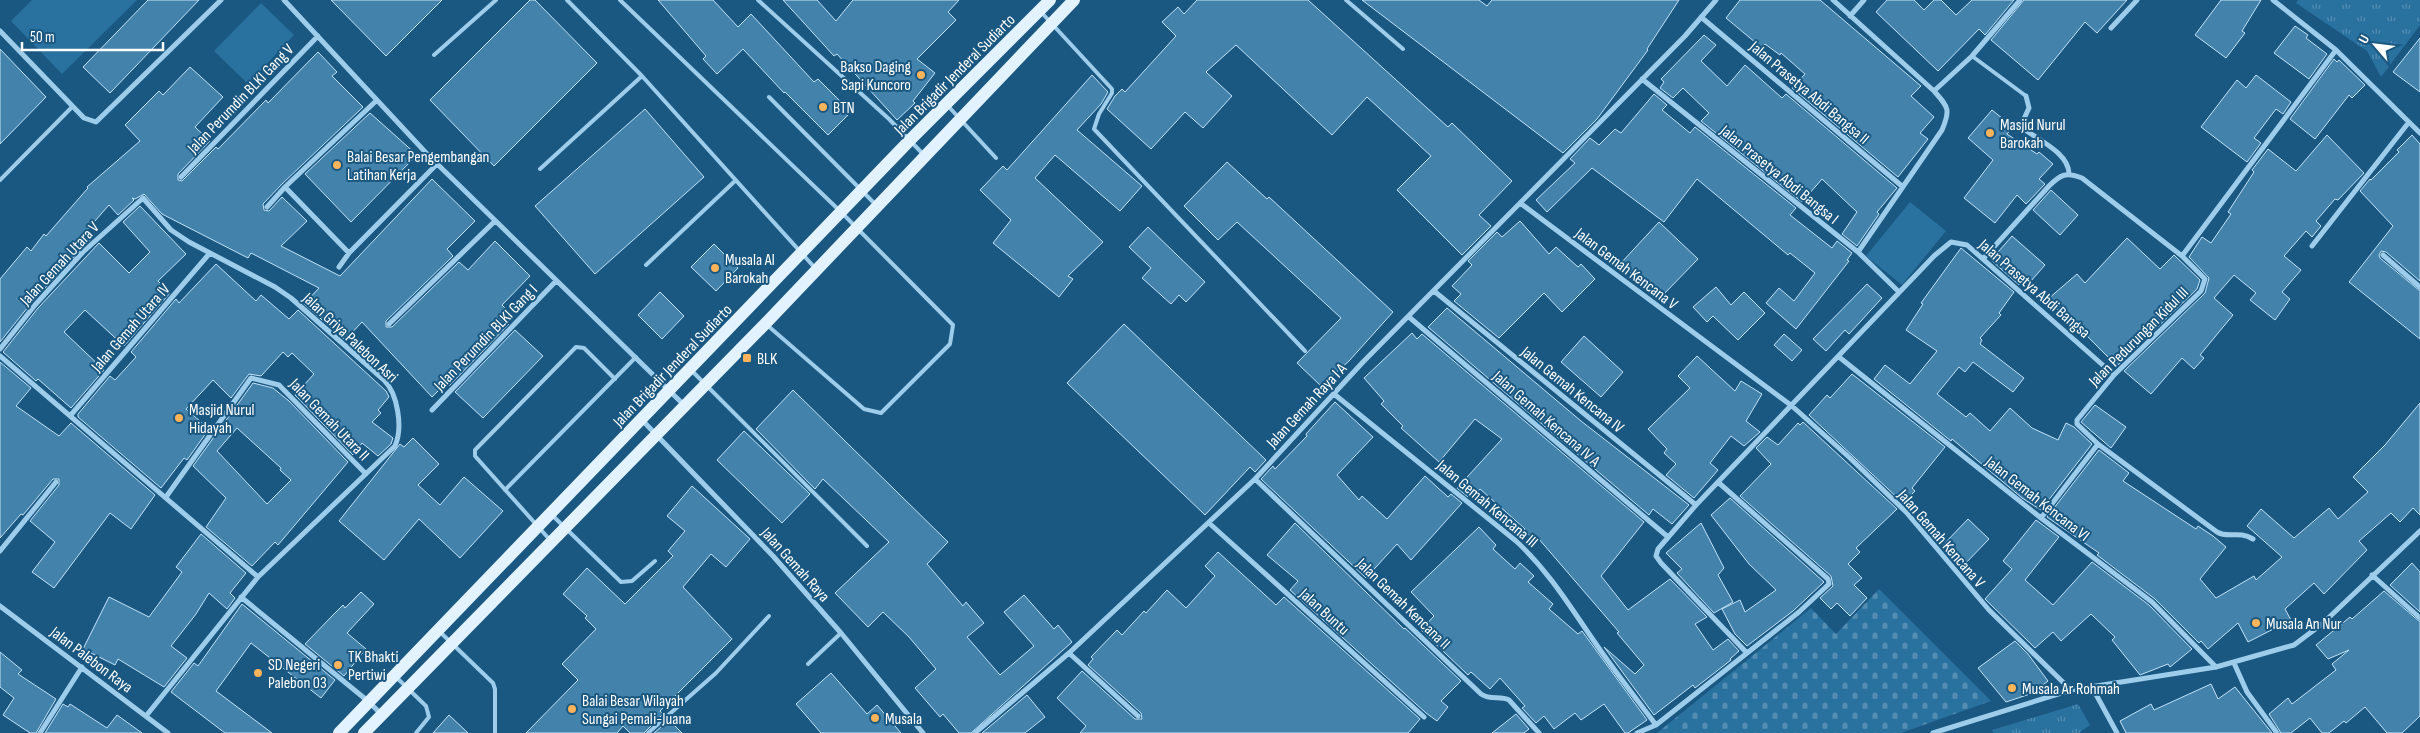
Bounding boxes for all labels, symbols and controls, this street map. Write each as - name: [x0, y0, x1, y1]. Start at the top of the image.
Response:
- street label: Jalan Brigadir Jenderal Sudiarto: [890, 11, 1019, 140]
- scale bar: [22, 20, 164, 52]
- north arrow: [2350, 20, 2400, 70]
- text: 50 m: [30, 28, 55, 47]
- text: U: [2355, 32, 2373, 46]
- street label: Jalan Prasetya Abdi Bangsa II: [1745, 37, 1873, 149]
- street label: Jalan Perumdin BLKI Gang V: [183, 40, 299, 158]
- place label: Bakso Daging Sapi Kuncoro: [840, 58, 911, 95]
- marker: Bakso Daging Sapi Kuncoro: [915, 69, 927, 81]
- place label: BTN: [833, 99, 855, 118]
- marker: BTN: [817, 101, 829, 113]
- place label: Masjid Nurul Barokah: [2000, 116, 2066, 153]
- street label: Jalan Prasetya Abdi Bangsa I: [1715, 121, 1842, 229]
- marker: Masjid Nurul Barokah: [1984, 127, 1996, 139]
- place label: Balai Besar Pengembangan Latihan Kerja: [347, 148, 489, 185]
- marker: Balai Besar Pengembangan Latihan Kerja: [331, 159, 343, 171]
- street label: Jalan Gemah Utara V: [16, 218, 104, 310]
- street label: Jalan Gemah Kencana V: [1570, 224, 1682, 314]
- street label: Jalan Prasetya Abdi Bangsa: [1974, 235, 2094, 343]
- place label: Musala Al Barokah: [725, 251, 775, 288]
- marker: Musala Al Barokah: [709, 262, 721, 274]
- street label: Jalan Gemah Utara IV: [87, 279, 175, 377]
- street label: Jalan Perumdin BLKI Gang I: [430, 281, 542, 396]
- street label: Jalan Pedurungan Kidul III: [2085, 283, 2193, 392]
- street label: Jalan Griya Palebon Asri: [298, 288, 402, 387]
- street label: Jalan Brigadir Jenderal Sudiarto: [609, 301, 737, 432]
- street label: Jalan Gemah Kencana IV: [1516, 342, 1628, 438]
- place label: BLK: [757, 350, 778, 369]
- marker: BLK: [741, 352, 753, 364]
- street label: Jalan Gemah Raya I A: [1262, 360, 1351, 453]
- street label: Jalan Gemah Kencana IV A: [1488, 367, 1604, 471]
- street label: Jalan Gemah Utara II: [284, 374, 373, 465]
- place label: Masjid Nurul Hidayah: [189, 401, 255, 438]
- marker: Masjid Nurul Hidayah: [173, 412, 185, 424]
- street label: Jalan Gemah Kencana VI: [1980, 452, 2093, 546]
- street label: Jalan Gemah Kencana III: [1432, 456, 1541, 552]
- street label: Jalan Gemah Kencana V: [1892, 485, 1989, 592]
- street label: Jalan Gemah Raya: [756, 523, 833, 606]
- street label: Jalan Gemah Kencana II: [1351, 554, 1454, 654]
- street label: Jalan Buntu: [1294, 584, 1353, 639]
- place label: Musala An Nur: [2266, 615, 2342, 634]
- marker: Musala An Nur: [2250, 617, 2262, 629]
- street label: Jalan Palebon Raya: [45, 622, 136, 697]
- place label: TK Bhakti Pertiwi: [348, 648, 398, 685]
- place label: SD Negeri Palebon 03: [268, 656, 327, 693]
- marker: TK Bhakti Pertiwi: [332, 659, 344, 671]
- marker: SD Negeri Palebon 03: [252, 667, 264, 679]
- place label: Musala Ar Rohmah: [2022, 680, 2120, 699]
- marker: Musala Ar Rohmah: [2006, 682, 2018, 694]
- place label: Balai Besar Wilayah Sungai Pemali-Juana: [582, 692, 691, 729]
- marker: Balai Besar Wilayah Sungai Pemali-Juana: [566, 703, 578, 715]
- place label: Musala: [885, 710, 922, 729]
- marker: Musala: [869, 712, 881, 724]

